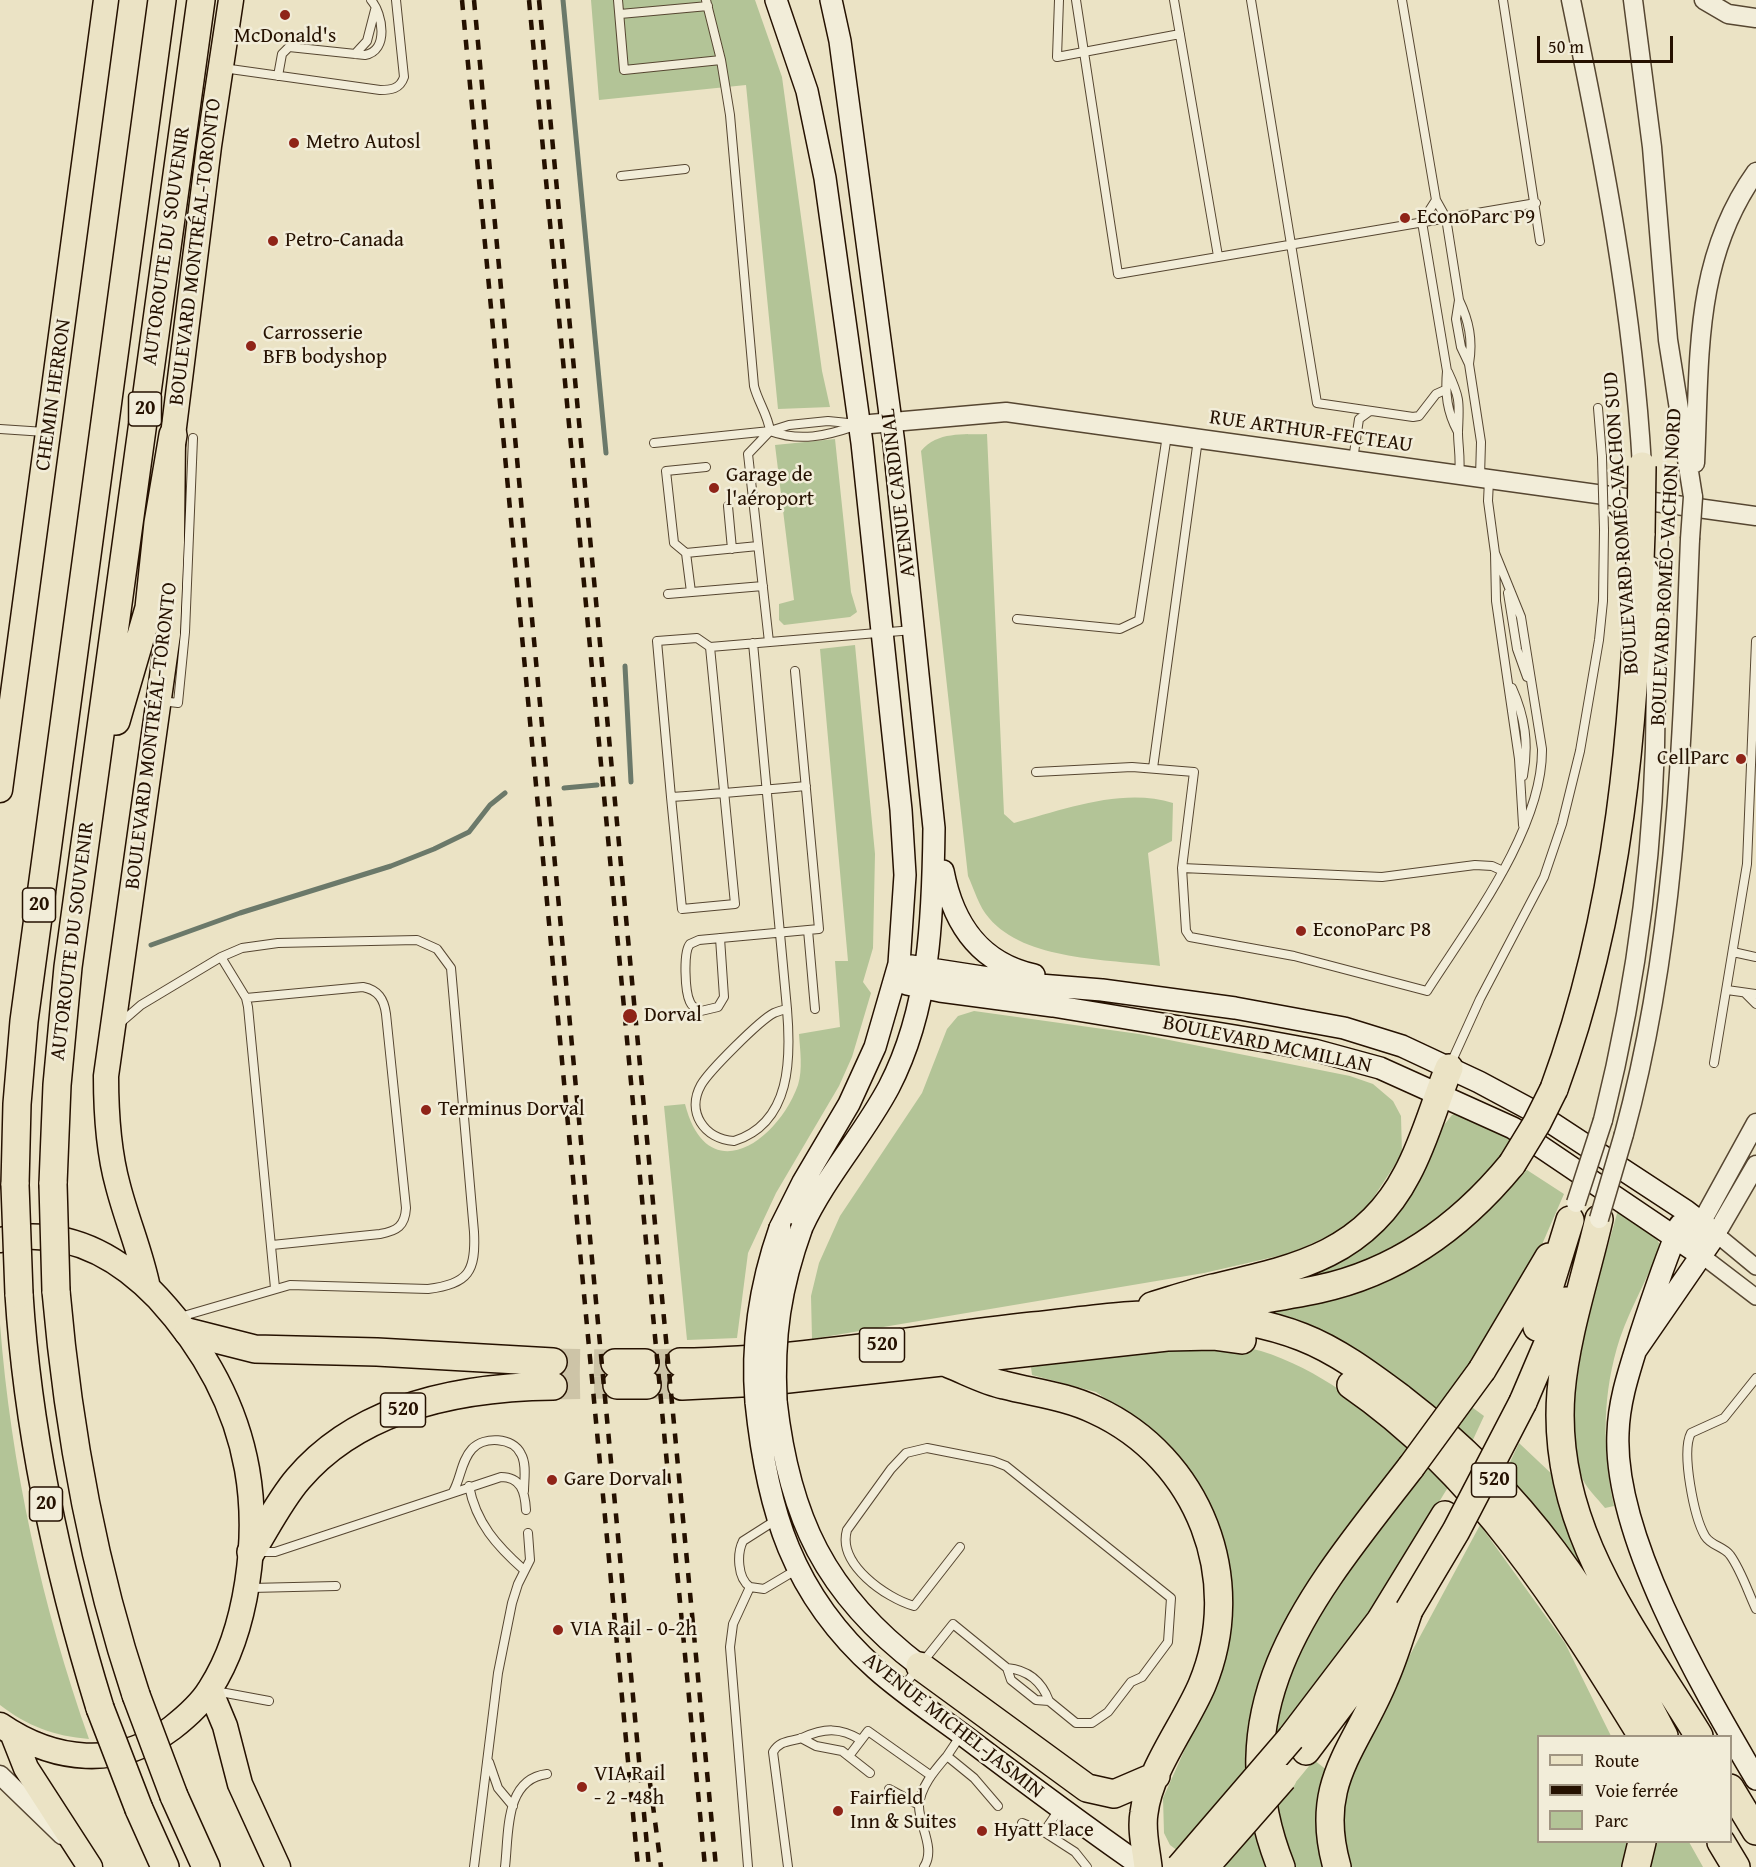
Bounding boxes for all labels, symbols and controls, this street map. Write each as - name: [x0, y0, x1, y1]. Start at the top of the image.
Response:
- marker: McDonald's: [278, 8, 292, 22]
- place label: McDonald's: [234, 24, 336, 50]
- scale bar: [1540, 24, 1676, 62]
- text: 50 m: [1548, 33, 1584, 60]
- street label: BOULEVARD MONTRÉAL-TORONTO: [165, 97, 227, 407]
- street label: AUTOROUTE DU SOUVENIR: [138, 125, 196, 367]
- place label: Metro Autosl: [306, 130, 421, 156]
- marker: Metro Autosl: [287, 136, 301, 150]
- place label: EconoParc P9: [1417, 205, 1535, 231]
- marker: EconoParc P9: [1398, 211, 1412, 225]
- place label: Petro-Canada: [285, 228, 404, 254]
- marker: Petro-Canada: [266, 234, 280, 248]
- street label: CHEMIN HERRON: [31, 317, 77, 473]
- place label: Carrosserie BFB bodyshop: [263, 321, 387, 371]
- marker: Carrosserie BFB bodyshop: [244, 339, 258, 353]
- street label: BOULEVARD ROMÉO-VACHON SUD: [1599, 371, 1645, 675]
- road number: 20: [128, 392, 162, 426]
- street label: RUE ARTHUR-FECTEAU: [1208, 405, 1414, 459]
- street label: AVENUE CARDINAL: [876, 407, 922, 579]
- street label: BOULEVARD ROMÉO-VACHON NORD: [1646, 408, 1688, 726]
- place label: Garage de l'aéroport: [726, 463, 814, 513]
- marker: Garage de l'aéroport: [707, 481, 721, 495]
- street label: BOULEVARD MONTRÉAL-TORONTO: [121, 581, 183, 891]
- place label: CellParc: [1657, 746, 1729, 772]
- marker: CellParc: [1734, 752, 1748, 766]
- street label: AUTOROUTE DU SOUVENIR: [46, 820, 100, 1062]
- road number: 20: [22, 888, 56, 922]
- place label: EconoParc P8: [1313, 918, 1431, 944]
- marker: EconoParc P8: [1294, 924, 1308, 938]
- place label: Dorval: [644, 1003, 702, 1029]
- marker: Dorval: [621, 1007, 639, 1025]
- street label: BOULEVARD MCMILLAN: [1160, 1011, 1374, 1079]
- place label: Terminus Dorval: [438, 1097, 585, 1123]
- marker: Terminus Dorval: [419, 1103, 433, 1117]
- road number: 520: [860, 1328, 904, 1362]
- road number: 520: [380, 1393, 426, 1427]
- road number: 520: [1472, 1463, 1516, 1497]
- place label: Gare Dorval: [564, 1467, 667, 1493]
- marker: Gare Dorval: [545, 1473, 559, 1487]
- road number: 20: [30, 1487, 63, 1521]
- place label: VIA Rail - 0-2h: [570, 1617, 697, 1643]
- marker: VIA Rail - 0-2h: [551, 1623, 565, 1637]
- street label: AVENUE MICHEL-JASMIN: [858, 1648, 1048, 1804]
- legend: [1537, 1735, 1732, 1843]
- text: Route: [1595, 1747, 1639, 1774]
- place label: VIA Rail - 2 - 48h: [594, 1762, 665, 1812]
- text: Voie ferrée: [1595, 1777, 1678, 1804]
- marker: VIA Rail - 2 - 48h: [575, 1780, 589, 1794]
- place label: Fairfield Inn & Suites: [850, 1786, 957, 1836]
- marker: Fairfield Inn & Suites: [831, 1804, 845, 1818]
- text: Parc: [1595, 1807, 1628, 1834]
- place label: Hyatt Place: [994, 1818, 1094, 1844]
- marker: Hyatt Place: [975, 1824, 989, 1838]

